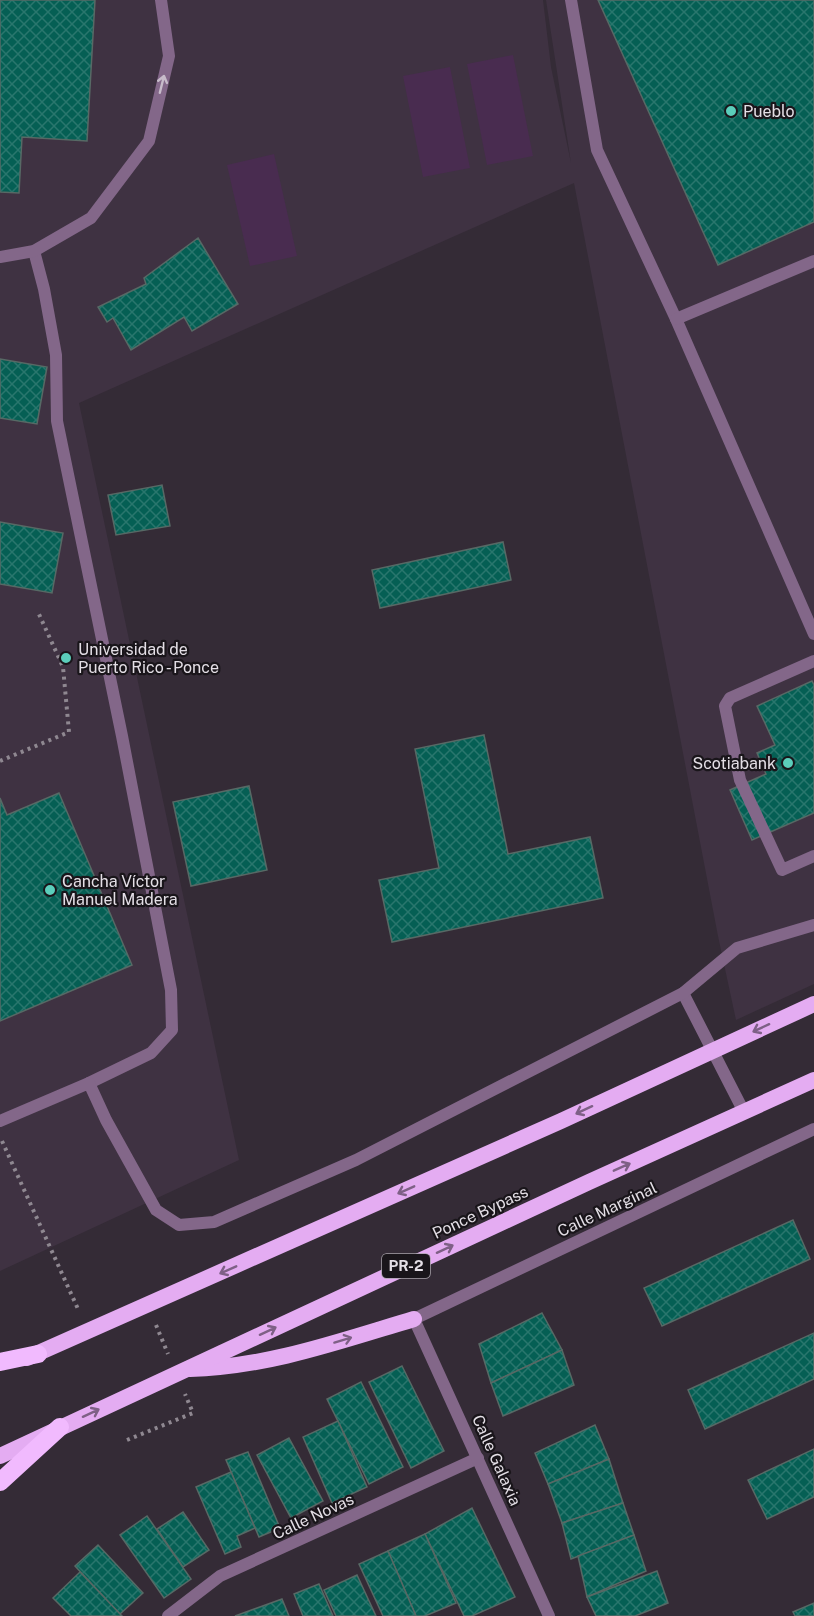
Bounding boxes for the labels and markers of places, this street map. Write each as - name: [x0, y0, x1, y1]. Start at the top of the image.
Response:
- place label: Pueblo: [743, 102, 795, 121]
- marker: Pueblo: [724, 104, 738, 118]
- place label: Universidad de Puerto Rico - Ponce: [78, 640, 219, 677]
- marker: Universidad de Puerto Rico - Ponce: [59, 651, 73, 665]
- place label: Scotiabank: [692, 754, 776, 773]
- marker: Scotiabank: [781, 756, 795, 770]
- place label: Cancha Víctor Manuel Madera: [62, 872, 178, 909]
- marker: Cancha Víctor Manuel Madera: [43, 883, 57, 897]

